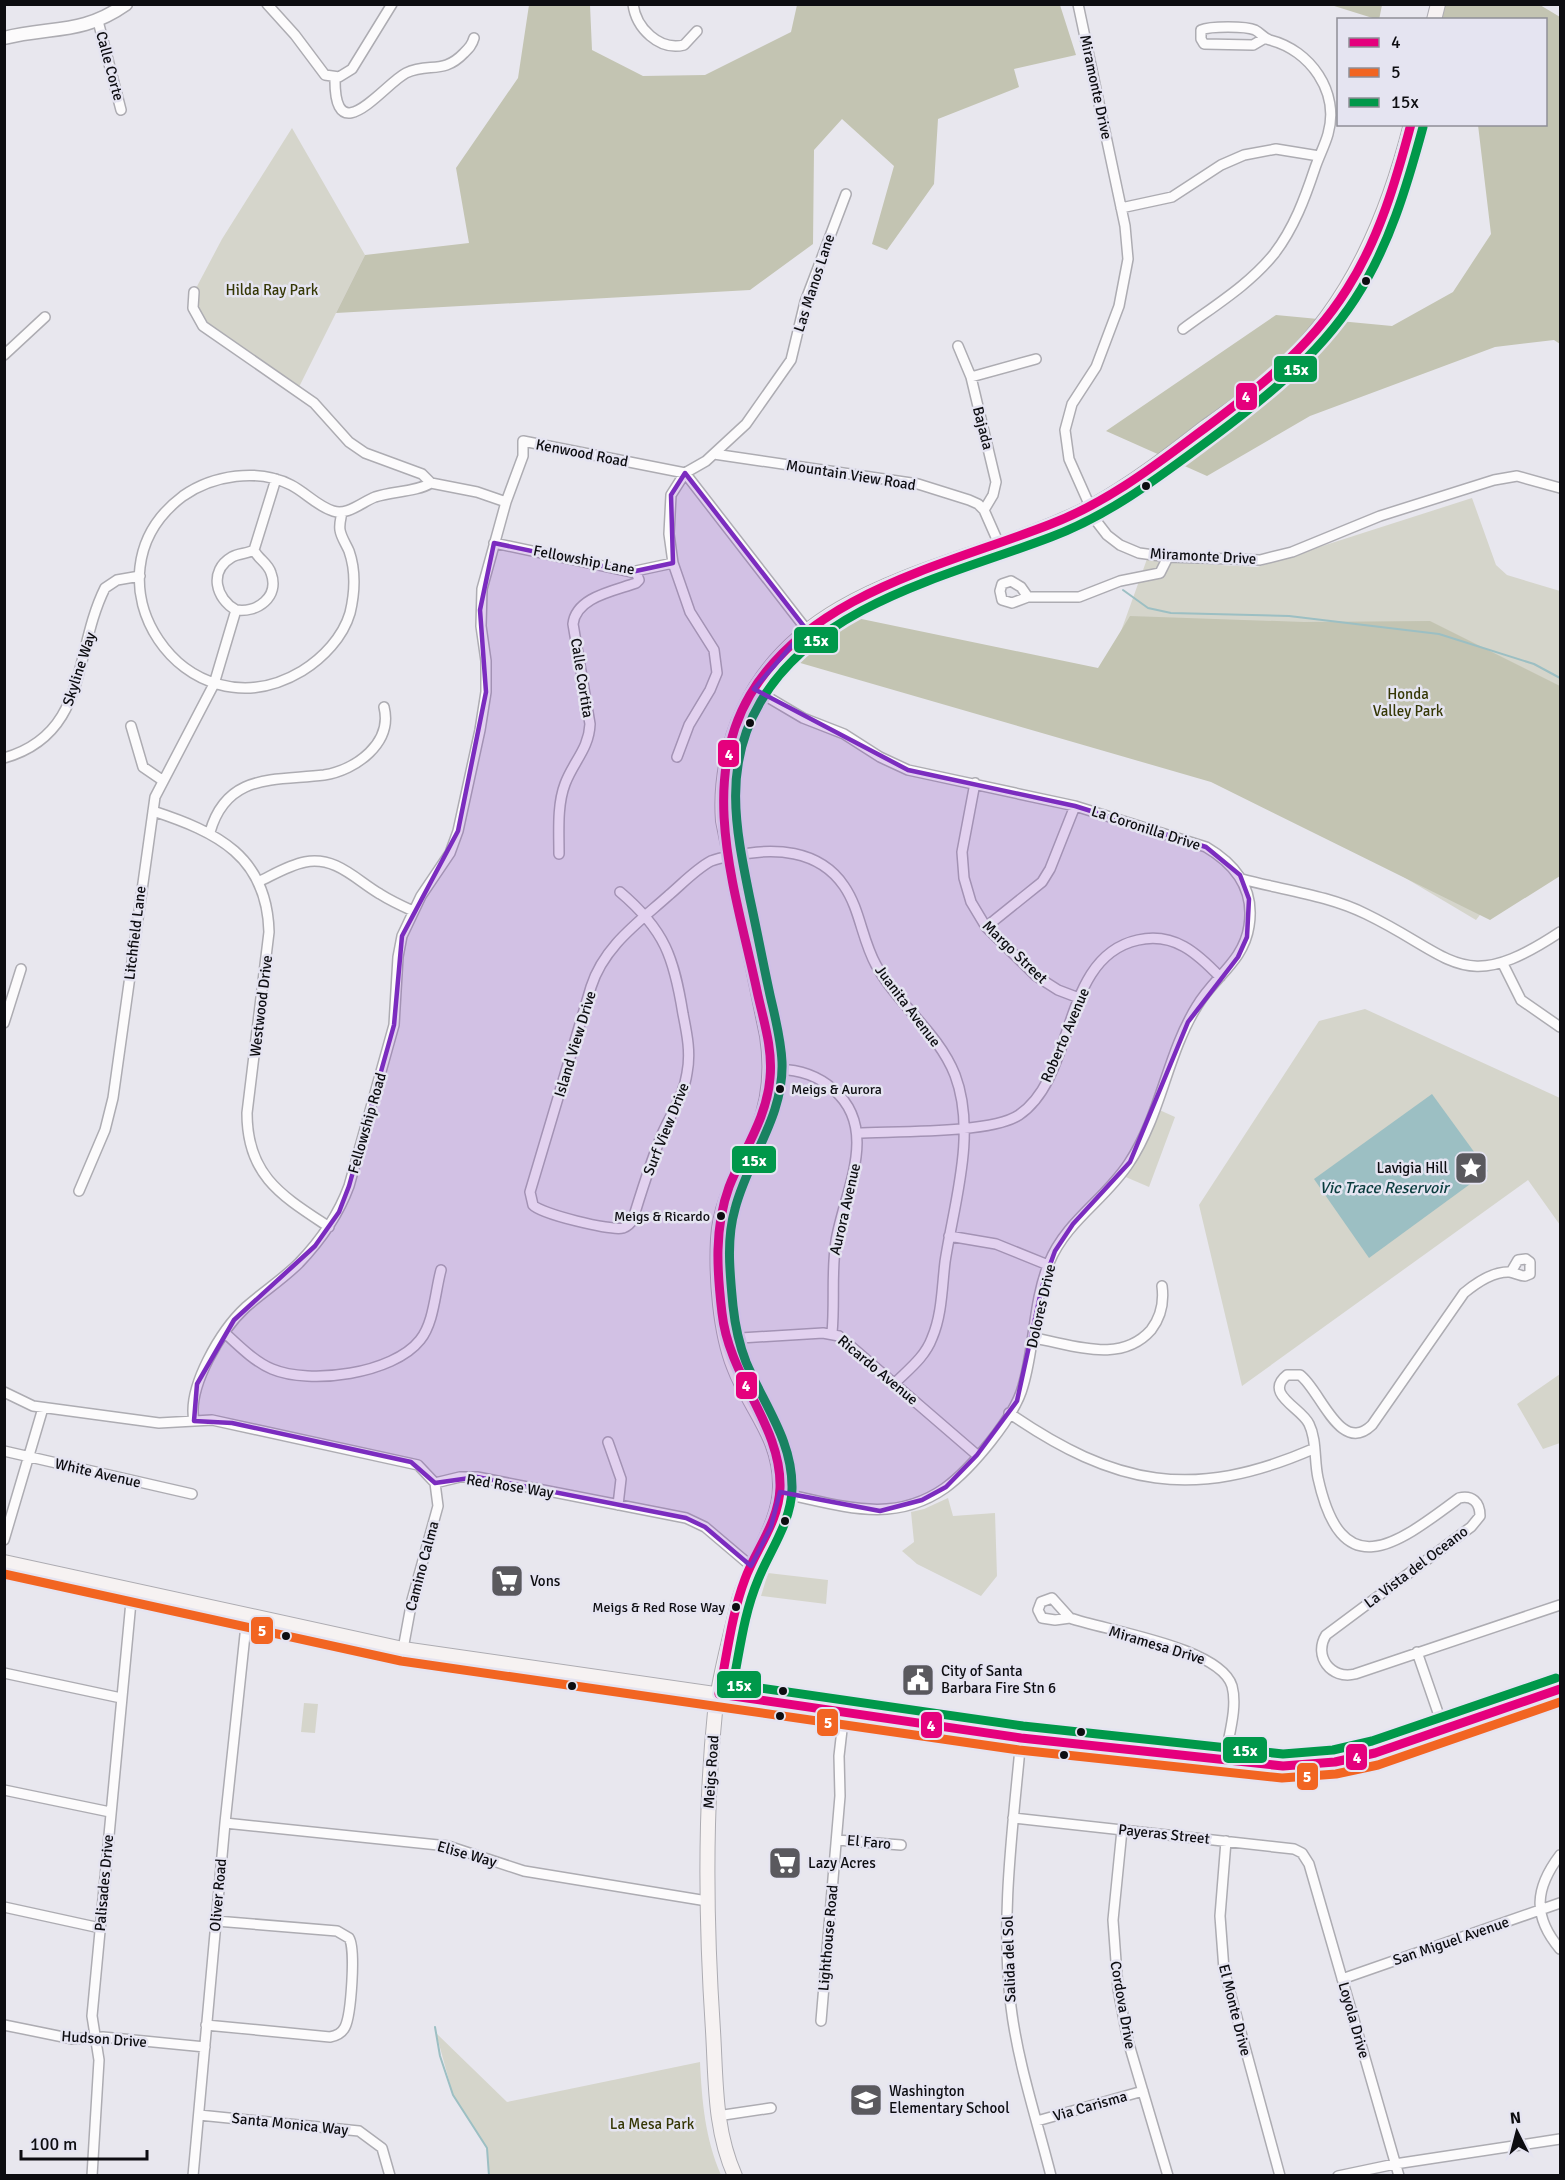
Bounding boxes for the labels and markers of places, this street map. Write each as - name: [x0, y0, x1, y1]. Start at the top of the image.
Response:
- unlabelled marker: [1360, 275, 1372, 287]
- unlabelled marker: [1140, 480, 1152, 492]
- unlabelled marker: [744, 717, 756, 729]
- place label: Meigs & Aurora: [791, 1081, 882, 1098]
- marker: Meigs & Aurora: [774, 1083, 786, 1095]
- place icon: Lavigia Hill: [1453, 1150, 1489, 1186]
- place label: Lavigia Hill: [1377, 1159, 1448, 1177]
- place label: Meigs & Ricardo: [614, 1208, 710, 1225]
- marker: Meigs & Ricardo: [715, 1210, 727, 1222]
- unlabelled marker: [779, 1515, 791, 1527]
- supermarket icon: Vons: [489, 1563, 525, 1599]
- place label: Vons: [530, 1572, 561, 1590]
- place label: Meigs & Red Rose Way: [592, 1599, 725, 1616]
- marker: Meigs & Red Rose Way: [730, 1601, 742, 1613]
- unlabelled marker: [280, 1630, 292, 1642]
- public building icon: City of Santa Barbara Fire Stn 6: [900, 1662, 936, 1698]
- place label: City of Santa Barbara Fire Stn 6: [941, 1662, 1056, 1697]
- unlabelled marker: [566, 1680, 578, 1692]
- unlabelled marker: [777, 1685, 789, 1697]
- unlabelled marker: [774, 1710, 786, 1722]
- unlabelled marker: [1075, 1726, 1087, 1738]
- unlabelled marker: [1058, 1749, 1070, 1761]
- supermarket icon: Lazy Acres: [767, 1845, 803, 1881]
- place label: Lazy Acres: [808, 1854, 876, 1872]
- school or university icon: Washington Elementary School: [848, 2082, 884, 2118]
- place label: Washington Elementary School: [889, 2082, 1010, 2117]

